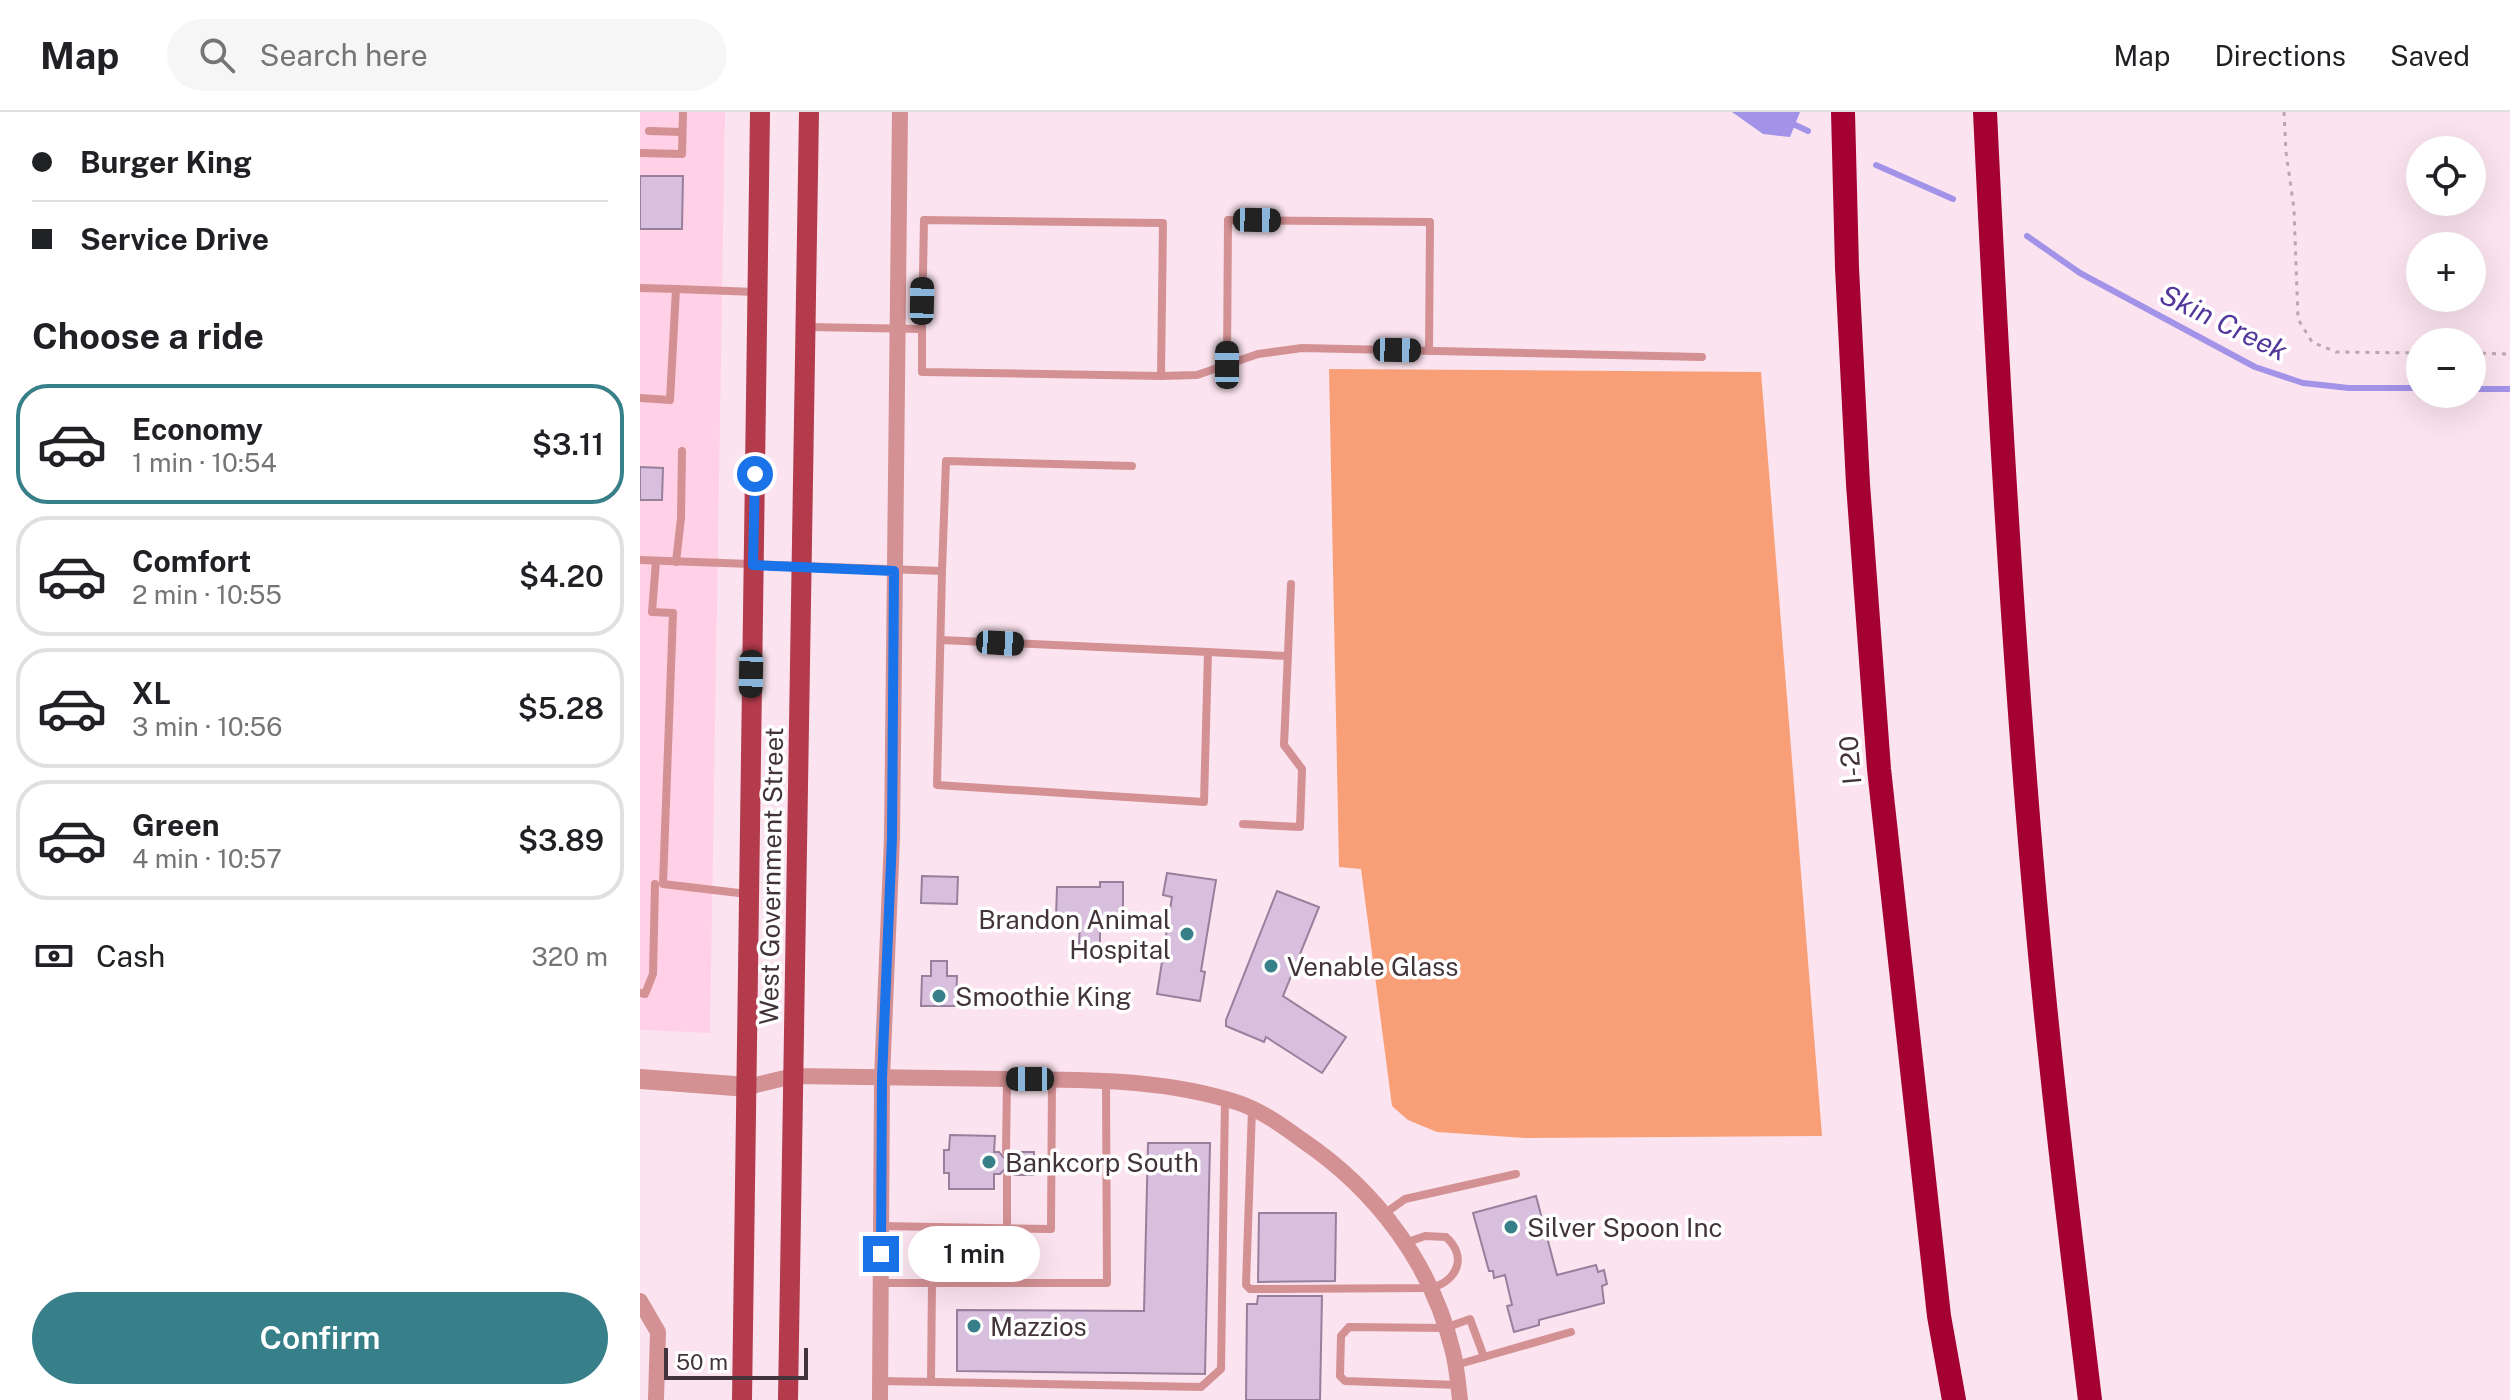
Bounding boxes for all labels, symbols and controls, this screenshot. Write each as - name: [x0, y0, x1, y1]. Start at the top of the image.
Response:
- search box: [167, 19, 727, 91]
- text: Map: [40, 33, 119, 78]
- icon: search: [195, 33, 239, 77]
- text: Search here: [259, 37, 428, 73]
- text: Map: [2114, 39, 2170, 72]
- text: Directions: [2214, 39, 2346, 72]
- text: Saved: [2390, 39, 2470, 72]
- map controls: [2406, 136, 2486, 408]
- button: locate: [2406, 136, 2486, 216]
- text: Burger King: [80, 144, 252, 180]
- car: [1233, 208, 1281, 232]
- text: Service Drive: [80, 221, 269, 257]
- button: +: [2406, 232, 2486, 312]
- car: [910, 277, 934, 325]
- water label: Skin Creek: [2155, 277, 2293, 367]
- text: Choose a ride: [32, 315, 264, 357]
- button: −: [2406, 328, 2486, 408]
- car: [1373, 338, 1421, 362]
- car: [1215, 341, 1239, 389]
- icon: car: [36, 408, 108, 480]
- text: Economy: [132, 411, 263, 447]
- text: $3.11: [532, 426, 604, 462]
- text: 1 min · 10:54: [132, 447, 277, 478]
- route start: [737, 456, 773, 492]
- icon: car: [36, 540, 108, 612]
- text: Comfort: [132, 543, 251, 579]
- text: $4.20: [519, 558, 604, 594]
- text: 2 min · 10:55: [132, 579, 282, 610]
- car: [975, 630, 1025, 656]
- car: [739, 650, 763, 698]
- icon: car: [36, 672, 108, 744]
- text: XL: [132, 675, 171, 711]
- text: $5.28: [518, 690, 604, 726]
- text: 3 min · 10:56: [132, 711, 282, 742]
- street label: West Government Street: [753, 727, 789, 1025]
- street label: I-20: [1832, 734, 1868, 786]
- icon: car: [36, 804, 108, 876]
- text: Green: [132, 807, 219, 843]
- text: $3.89: [518, 822, 604, 858]
- text: 4 min · 10:57: [132, 843, 282, 874]
- place label: Brandon Animal Hospital: [978, 904, 1171, 965]
- marker: Brandon Animal Hospital: [1178, 925, 1196, 943]
- icon: cash: [32, 934, 76, 978]
- text: Cash: [96, 938, 165, 974]
- text: 320 m: [531, 941, 608, 972]
- place label: Venable Glass: [1287, 951, 1458, 982]
- marker: Venable Glass: [1262, 957, 1280, 975]
- place label: Smoothie King: [955, 981, 1132, 1012]
- marker: Smoothie King: [930, 987, 948, 1005]
- car: [1006, 1067, 1054, 1091]
- place label: Bankcorp South: [1005, 1147, 1199, 1178]
- marker: Bankcorp South: [980, 1153, 998, 1171]
- place label: Silver Spoon Inc: [1527, 1212, 1723, 1243]
- marker: Silver Spoon Inc: [1502, 1218, 1520, 1236]
- callout: 1 min: [909, 1226, 1041, 1282]
- route end: [863, 1236, 899, 1272]
- text: 1 min: [943, 1238, 1005, 1269]
- button: Confirm: [32, 1292, 608, 1384]
- place label: Mazzios: [990, 1311, 1087, 1342]
- marker: Mazzios: [965, 1317, 983, 1335]
- scale bar: [664, 1344, 808, 1380]
- text: 50 m: [676, 1349, 728, 1375]

